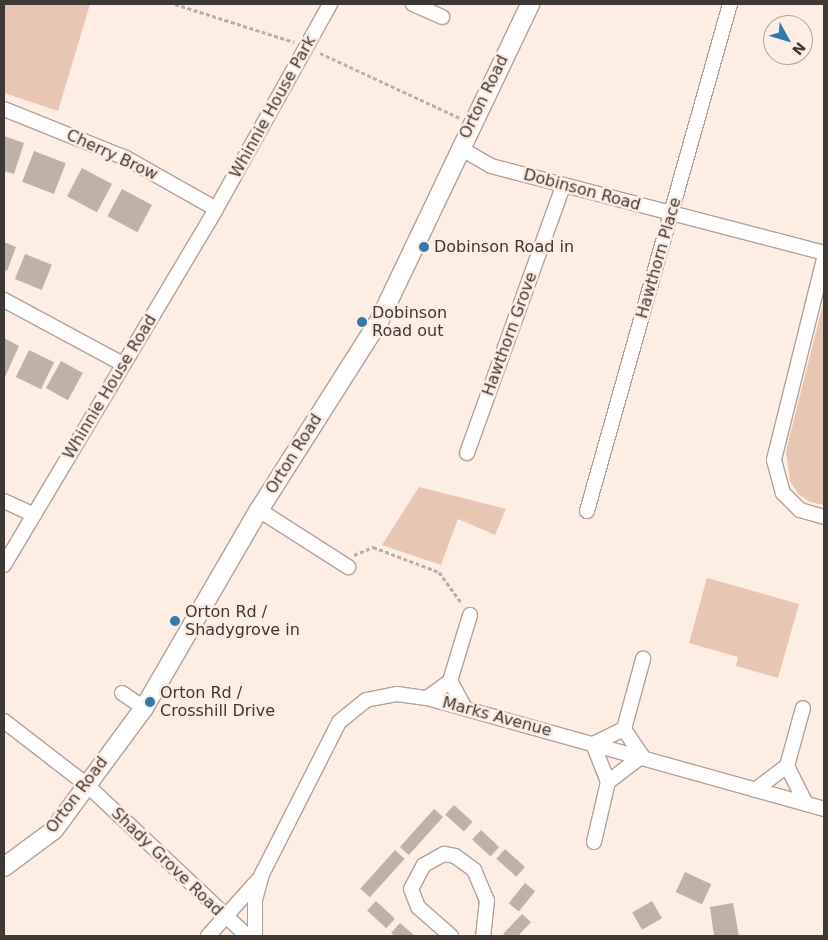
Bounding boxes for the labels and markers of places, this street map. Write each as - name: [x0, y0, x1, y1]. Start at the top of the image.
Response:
- place label: Dobinson Road in: [434, 237, 574, 257]
- marker: Dobinson Road in: [418, 241, 430, 253]
- place label: Dobinson Road out: [372, 303, 447, 341]
- marker: Dobinson Road out: [356, 316, 368, 328]
- place label: Orton Rd / Shadygrove in: [185, 602, 300, 640]
- marker: Orton Rd / Shadygrove in: [169, 615, 181, 627]
- place label: Orton Rd / Crosshill Drive: [160, 683, 275, 721]
- marker: Orton Rd / Crosshill Drive: [144, 696, 156, 708]

